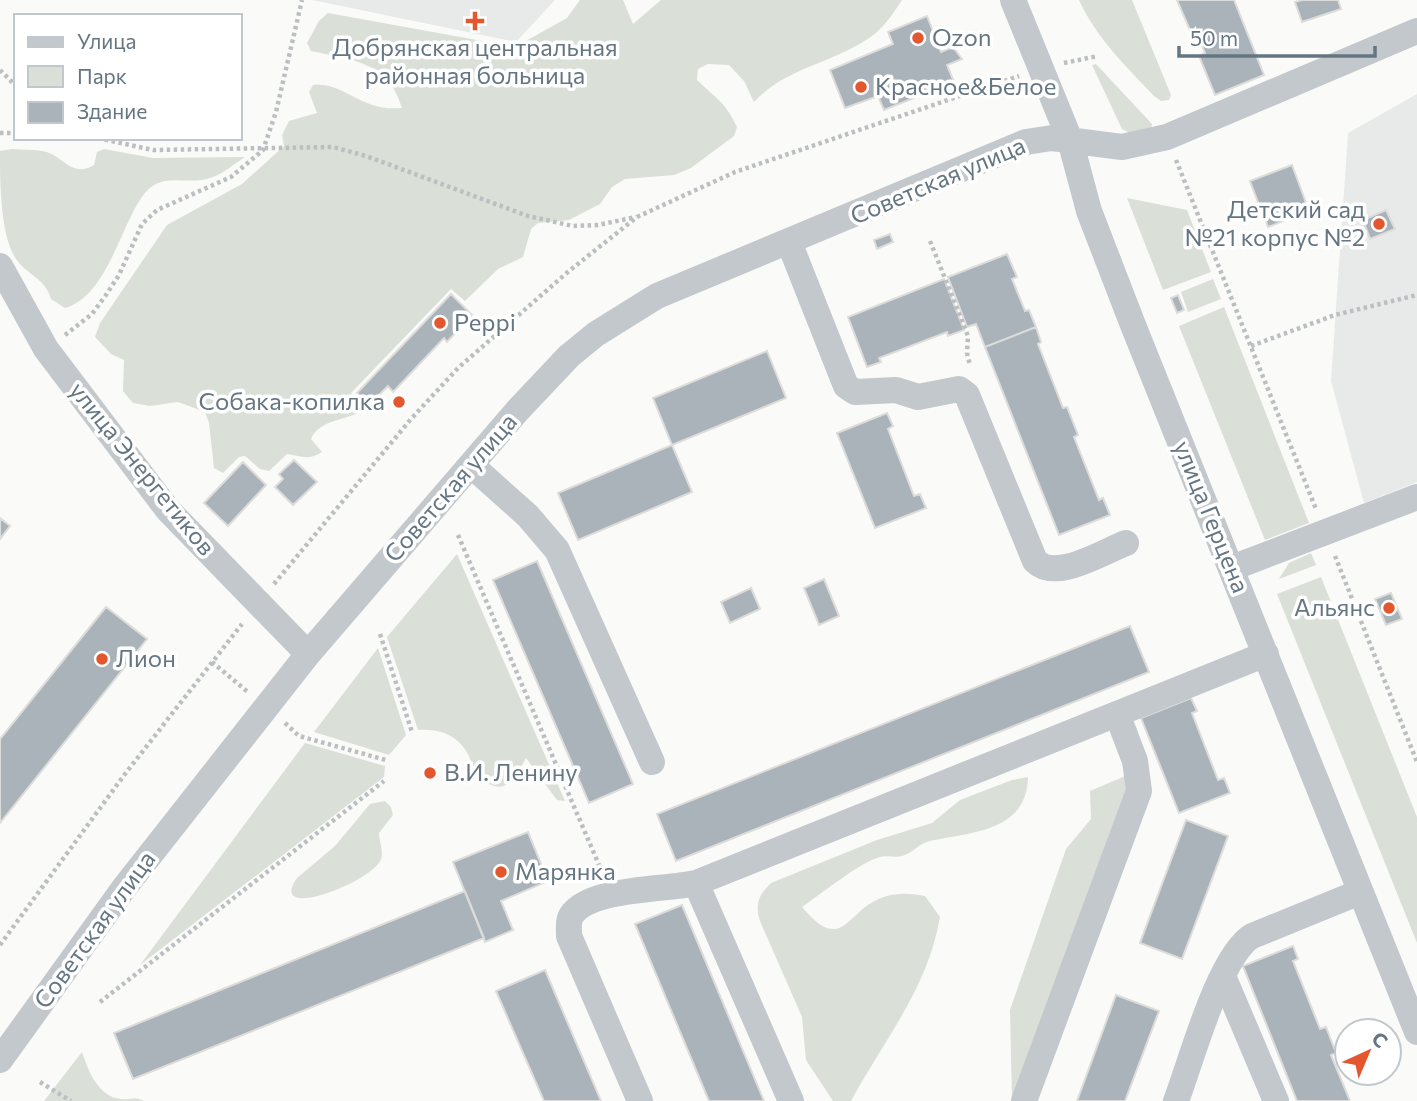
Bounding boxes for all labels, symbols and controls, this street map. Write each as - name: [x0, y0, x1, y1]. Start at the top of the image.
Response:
- marker: Добрянская центральная районная больница: [465, 11, 485, 31]
- legend: [14, 14, 242, 140]
- scale bar: [1179, 14, 1375, 58]
- place label: Ozon: [932, 22, 992, 51]
- text: 50 m: [1190, 25, 1238, 50]
- text: Улица: [77, 28, 136, 53]
- marker: Ozon: [910, 30, 926, 46]
- place label: Добрянская центральная районная больница: [332, 32, 618, 89]
- text: Парк: [77, 63, 127, 88]
- place label: Красное&Белое: [875, 71, 1056, 100]
- marker: Красное&Белое: [853, 79, 869, 95]
- text: Здание: [77, 98, 147, 123]
- street label: Советская улица: [846, 130, 1029, 230]
- place label: Детский сад №21 корпус №2: [1184, 194, 1365, 251]
- marker: Детский сад №21 корпус №2: [1371, 216, 1387, 232]
- place label: Peppi: [454, 307, 516, 336]
- marker: Peppi: [432, 315, 448, 331]
- street label: улица Энергетиков: [64, 376, 222, 561]
- place label: Собака-копилка: [199, 386, 385, 415]
- marker: Собака-копилка: [391, 394, 407, 410]
- street label: Советская улица: [377, 407, 522, 567]
- street label: улица Герцена: [1169, 436, 1256, 597]
- place label: Альянс: [1294, 592, 1375, 621]
- marker: Альянс: [1381, 600, 1397, 616]
- place label: Лион: [116, 643, 176, 672]
- marker: Лион: [94, 651, 110, 667]
- place label: В.И. Ленину: [444, 757, 578, 786]
- marker: В.И. Ленину: [422, 765, 438, 781]
- street label: Советская улица: [27, 845, 161, 1013]
- place label: Марянка: [515, 856, 616, 885]
- marker: Марянка: [493, 864, 509, 880]
- north arrow: [1333, 1017, 1403, 1087]
- text: С: [1367, 1027, 1393, 1052]

